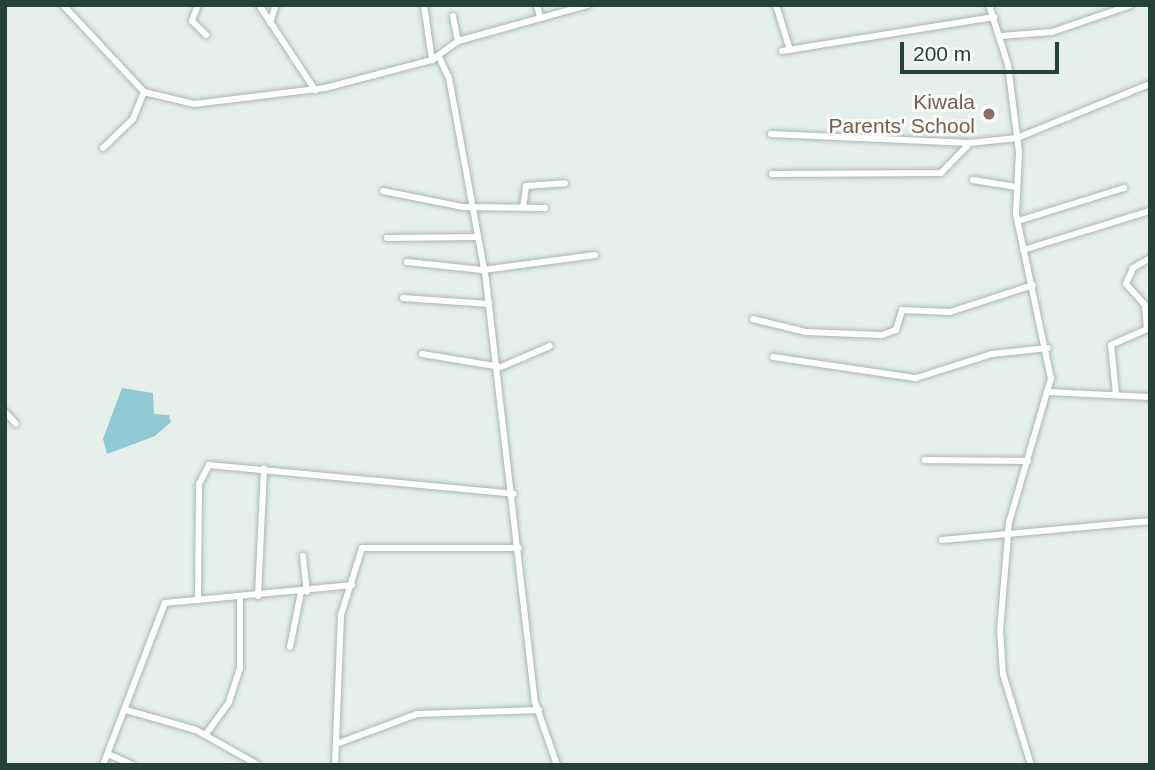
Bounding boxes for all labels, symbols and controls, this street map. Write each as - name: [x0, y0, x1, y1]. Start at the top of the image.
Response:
- scale bar: [903, 28, 1062, 72]
- text: 200 m: [913, 42, 971, 65]
- place label: Kiwala Parents' School: [829, 89, 975, 139]
- marker: Kiwala Parents' School: [981, 106, 997, 122]

